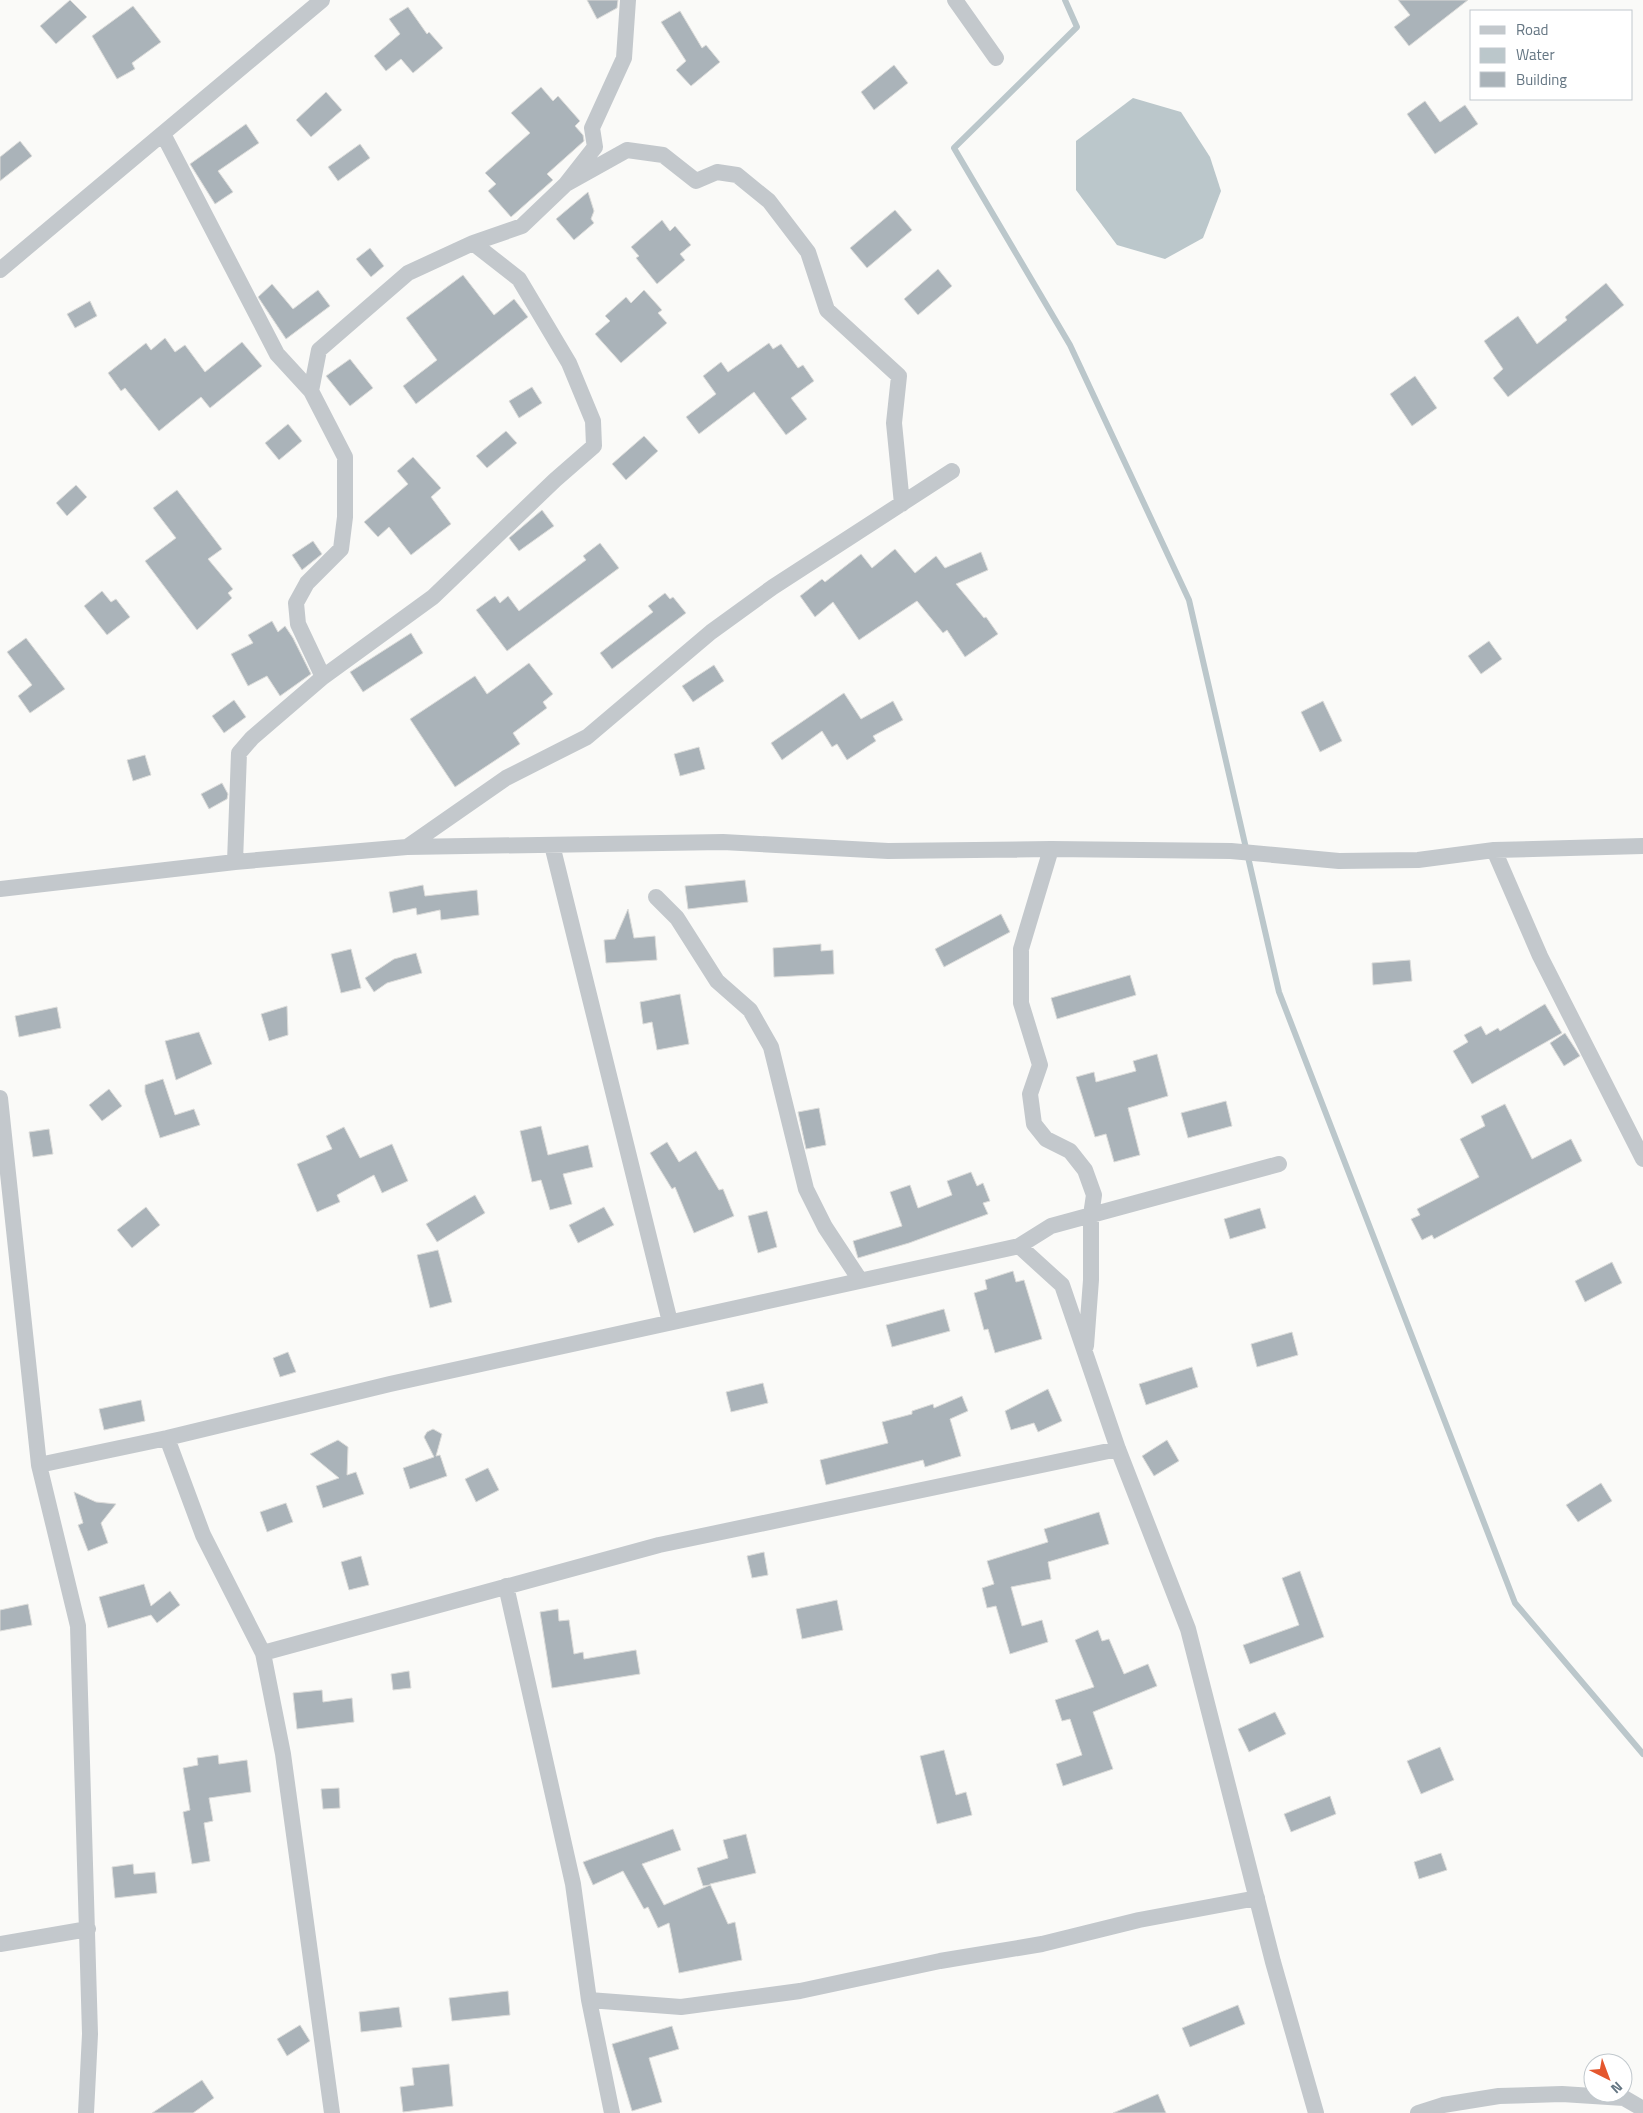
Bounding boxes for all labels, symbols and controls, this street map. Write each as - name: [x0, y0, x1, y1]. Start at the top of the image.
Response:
- legend: [1470, 10, 1633, 100]
- text: Road: [1516, 18, 1548, 41]
- text: Water: [1516, 43, 1555, 66]
- text: Building: [1516, 68, 1567, 91]
- north arrow: [1583, 2053, 1633, 2103]
- text: N: [1606, 2077, 1628, 2099]

